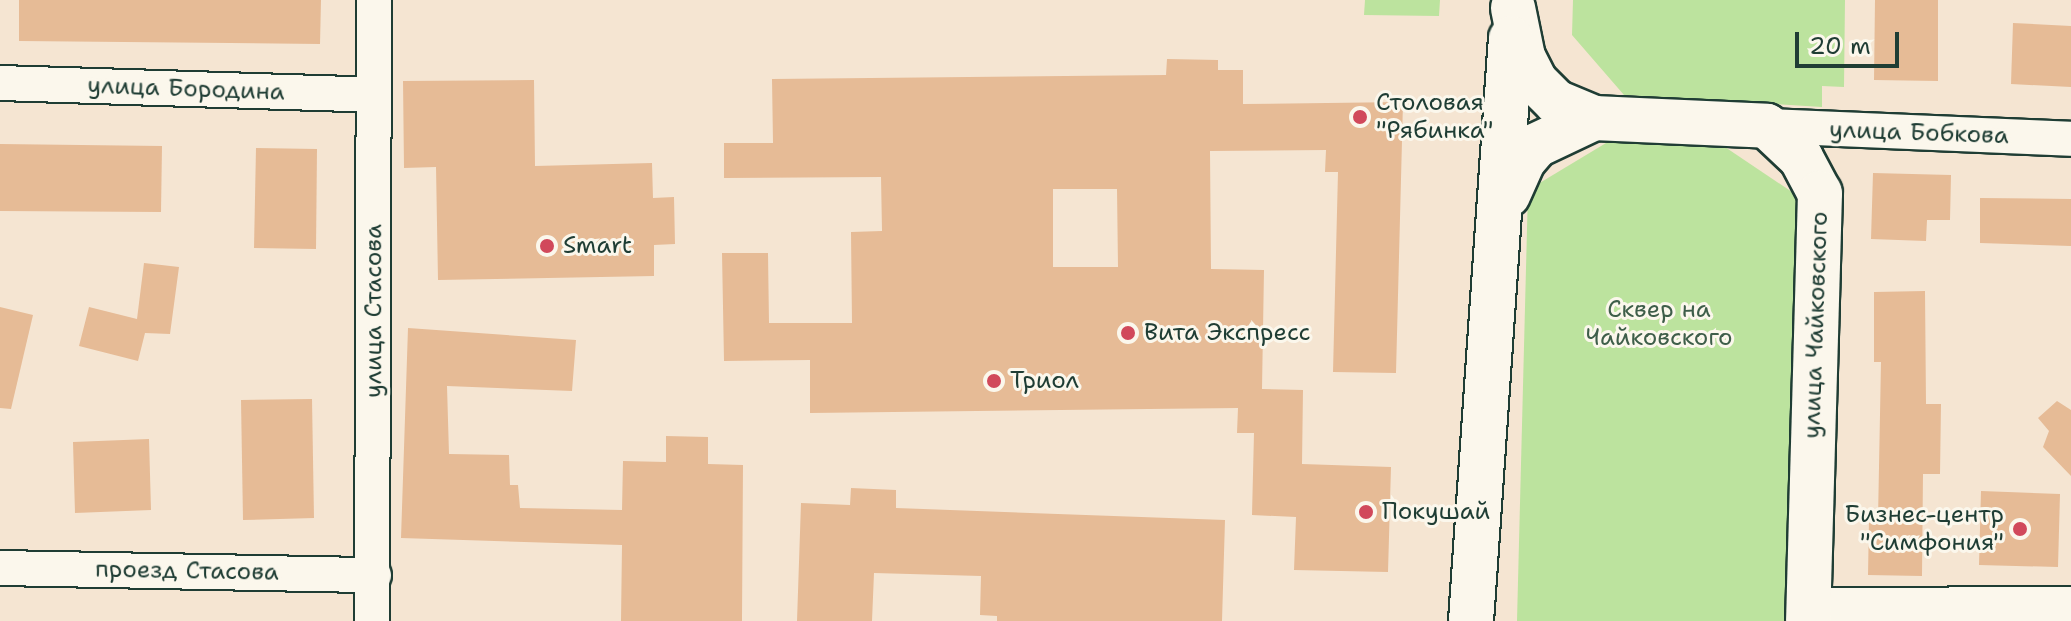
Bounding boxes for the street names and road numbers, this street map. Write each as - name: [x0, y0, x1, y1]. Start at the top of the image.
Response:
- street label: улица Бородина: [87, 71, 285, 107]
- street label: улица Бобкова: [1829, 115, 2009, 151]
- street label: улица Чайковского: [1798, 211, 1834, 439]
- street label: улица Стасова: [360, 224, 388, 398]
- street label: проезд Стасова: [95, 555, 279, 587]

